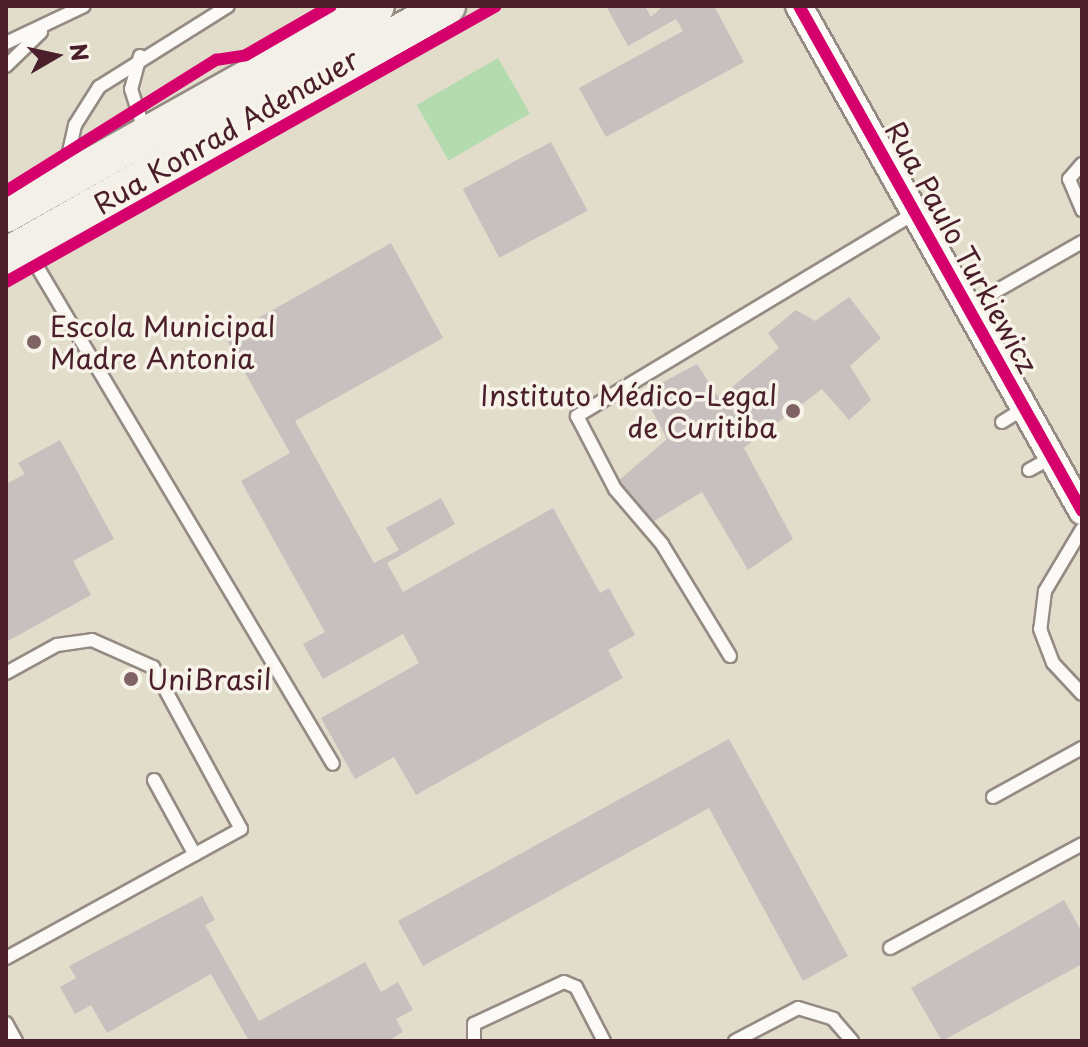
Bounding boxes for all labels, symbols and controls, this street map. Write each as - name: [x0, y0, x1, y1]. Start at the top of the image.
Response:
- north arrow: [16, 16, 96, 96]
- text: N: [63, 41, 98, 63]
- street label: Rua Konrad Adenauer: [88, 41, 364, 221]
- street label: Rua Paulo Turkiewicz: [878, 114, 1046, 380]
- place label: Escola Municipal Madre Antonia: [50, 309, 278, 375]
- marker: Escola Municipal Madre Antonia: [25, 333, 43, 351]
- place label: Instituto Médico-Legal de Curitiba: [477, 378, 777, 444]
- marker: Instituto Médico-Legal de Curitiba: [784, 402, 802, 420]
- place label: UniBrasil: [147, 662, 271, 696]
- marker: UniBrasil: [122, 670, 140, 688]

